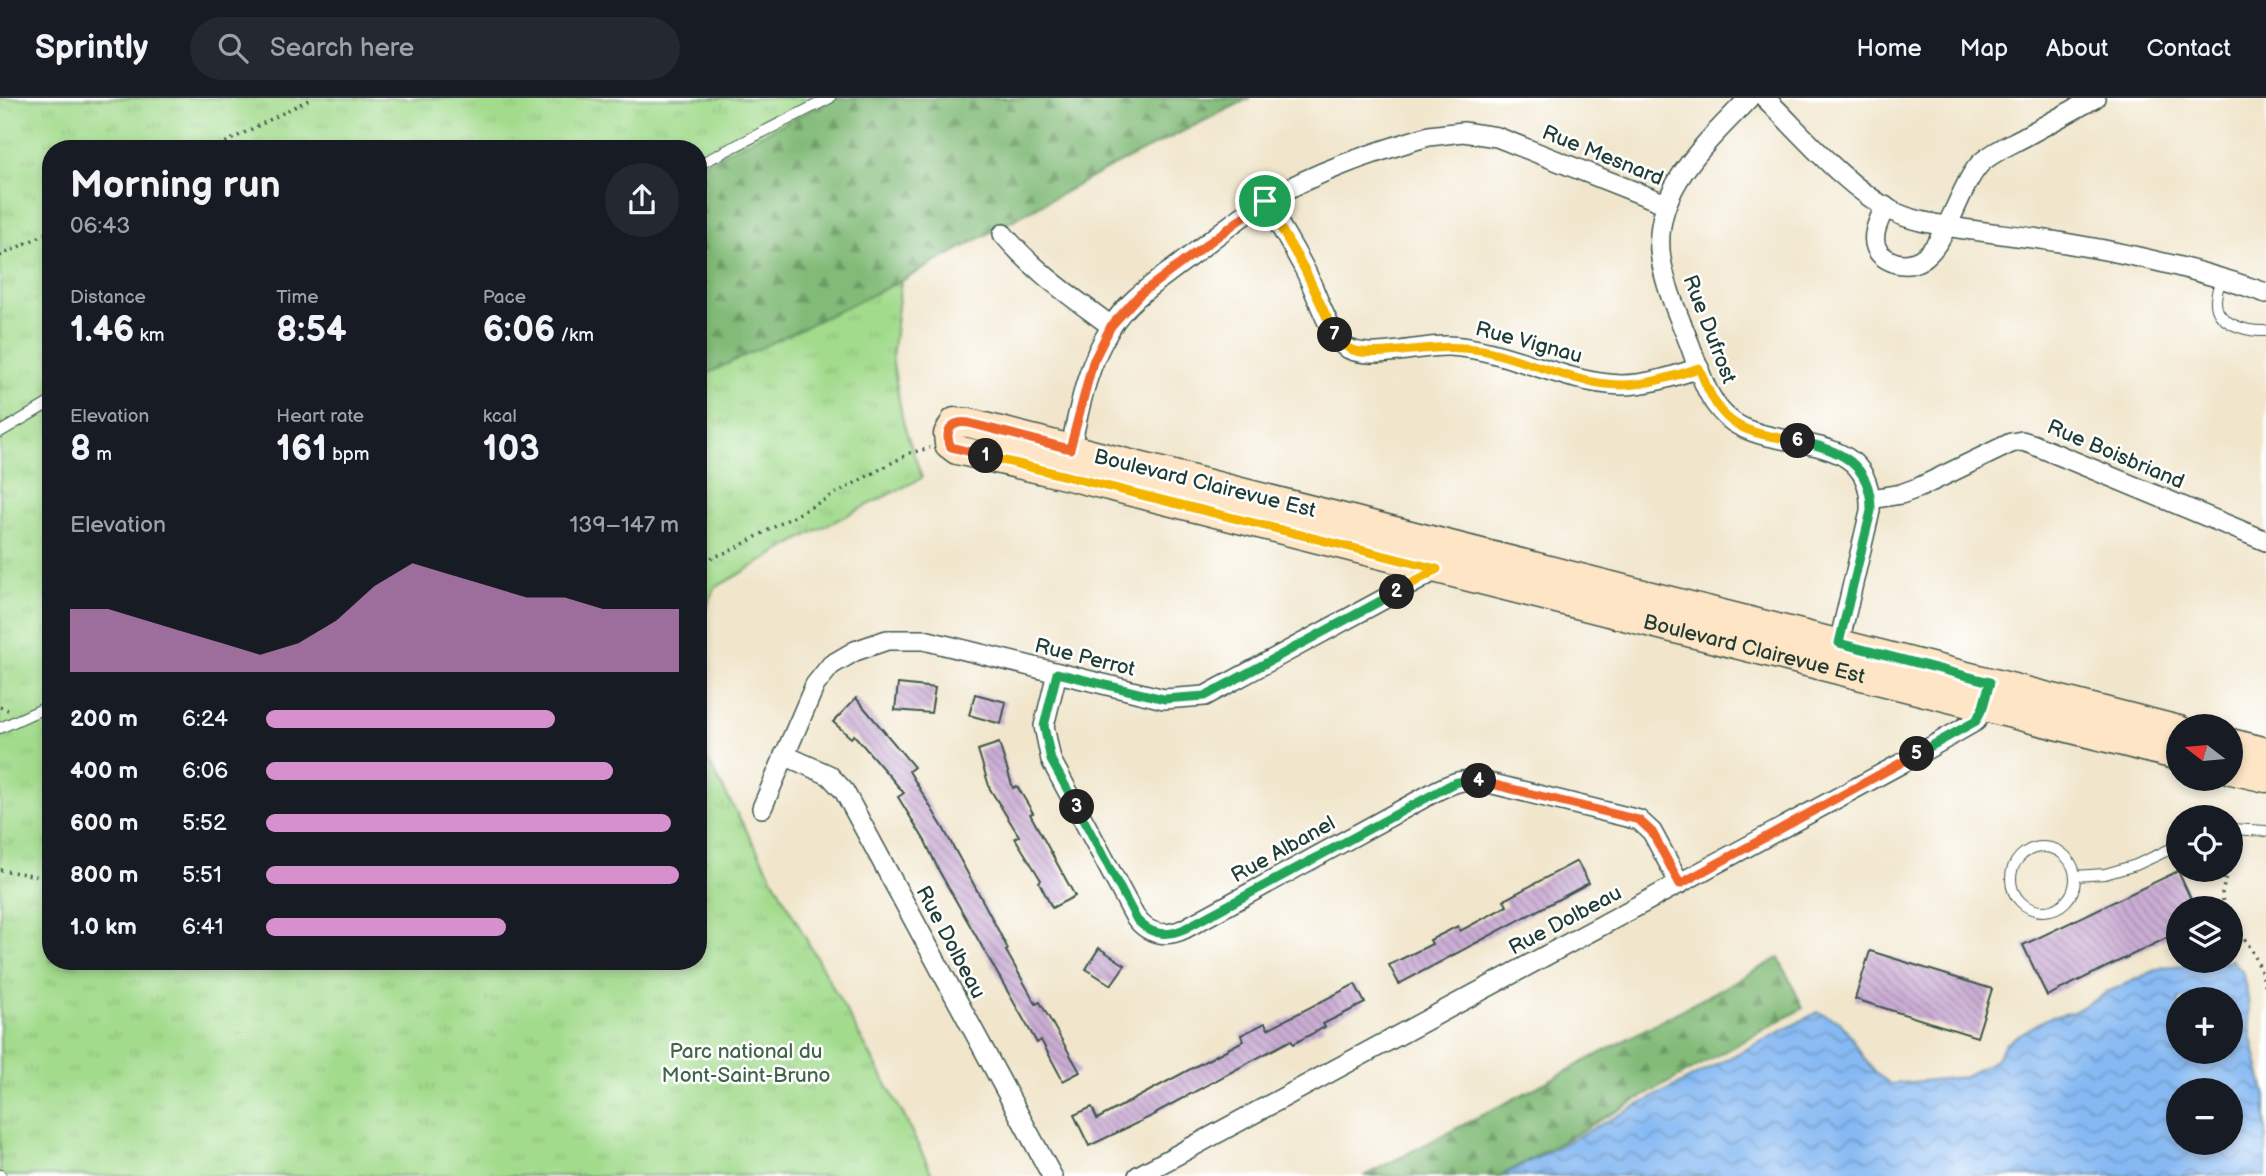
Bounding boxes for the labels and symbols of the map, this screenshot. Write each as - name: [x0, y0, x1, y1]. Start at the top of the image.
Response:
- street label: Rue Mesnard: [1538, 120, 1667, 191]
- pin: [1235, 171, 1295, 231]
- street label: Rue Dufrost: [1677, 271, 1742, 387]
- street label: Rue Vignau: [1473, 316, 1585, 369]
- pin: 7: [1318, 317, 1352, 352]
- street label: Rue Boisbriand: [2044, 414, 2188, 495]
- pin: 6: [1780, 424, 1815, 458]
- pin: 1: [968, 438, 1004, 474]
- street label: Boulevard Clairevue Est: [1091, 444, 1319, 523]
- pin: 2: [1380, 574, 1414, 610]
- street label: Boulevard Clairevue Est: [1641, 609, 1868, 689]
- street label: Rue Perrot: [1032, 633, 1138, 682]
- north arrow: [2166, 714, 2244, 791]
- pin: 5: [1899, 736, 1934, 772]
- pin: 4: [1462, 764, 1496, 798]
- pin: 3: [1060, 790, 1094, 824]
- street label: Rue Albanel: [1227, 811, 1340, 888]
- street label: Rue Dolbeau: [1505, 880, 1626, 961]
- street label: Rue Dolbeau: [910, 882, 991, 1003]
- park label: Parc national du Mont-Saint-Bruno: [662, 1039, 831, 1088]

